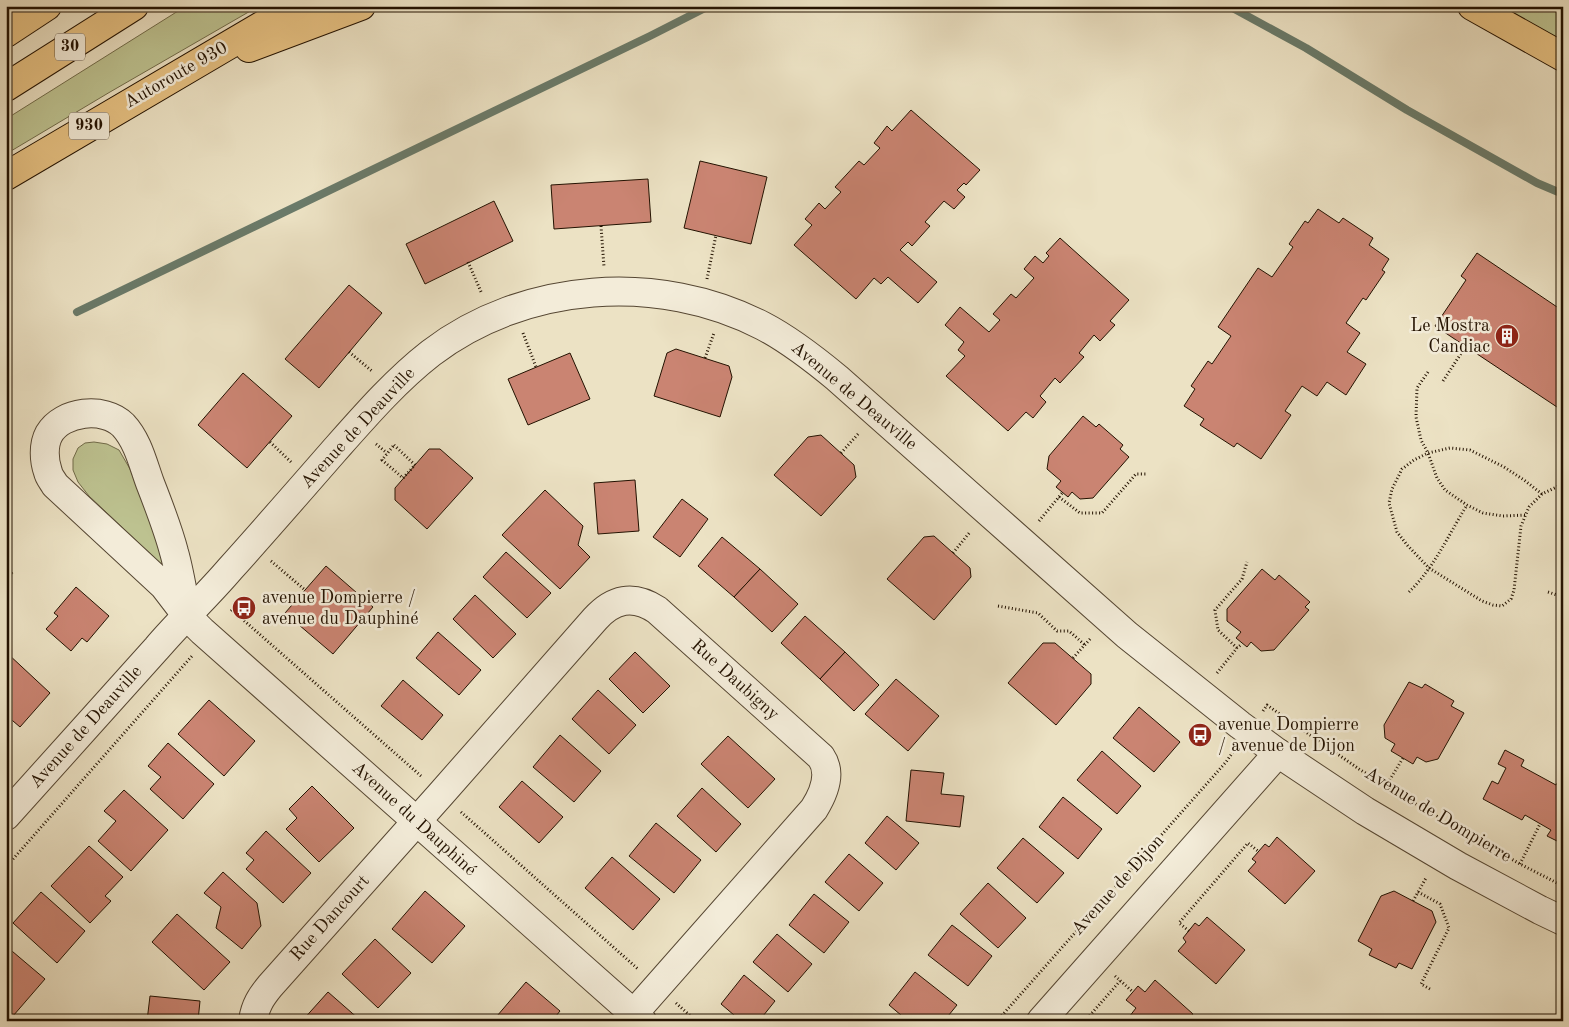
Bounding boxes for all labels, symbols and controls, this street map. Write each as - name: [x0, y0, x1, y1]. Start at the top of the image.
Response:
- road number: 30: [55, 34, 85, 61]
- street label: Autoroute 930: [122, 38, 230, 112]
- road number: 930: [69, 112, 109, 140]
- place label: Le Mostra Candiac: [1410, 317, 1490, 356]
- building icon: Le Mostra Candiac: [1494, 323, 1520, 349]
- street label: Avenue de Deauville: [788, 338, 920, 454]
- street label: Avenue de Deauville: [297, 364, 419, 492]
- place label: avenue Dompierre / avenue du Dauphiné: [262, 589, 419, 628]
- bus stop icon: avenue Dompierre / avenue du Dauphiné: [231, 595, 257, 621]
- street label: Rue Daubigny: [688, 636, 783, 724]
- street label: Avenue de Deauville: [26, 662, 146, 792]
- place label: avenue Dompierre / avenue de Dijon: [1218, 716, 1359, 755]
- bus stop icon: avenue Dompierre / avenue de Dijon: [1187, 722, 1213, 748]
- street label: Avenue du Dauphiné: [348, 759, 480, 879]
- street label: Avenue de Dompierre: [1361, 764, 1515, 866]
- street label: Avenue de Dijon: [1068, 831, 1168, 939]
- street label: Rue Dancourt: [287, 872, 373, 964]

